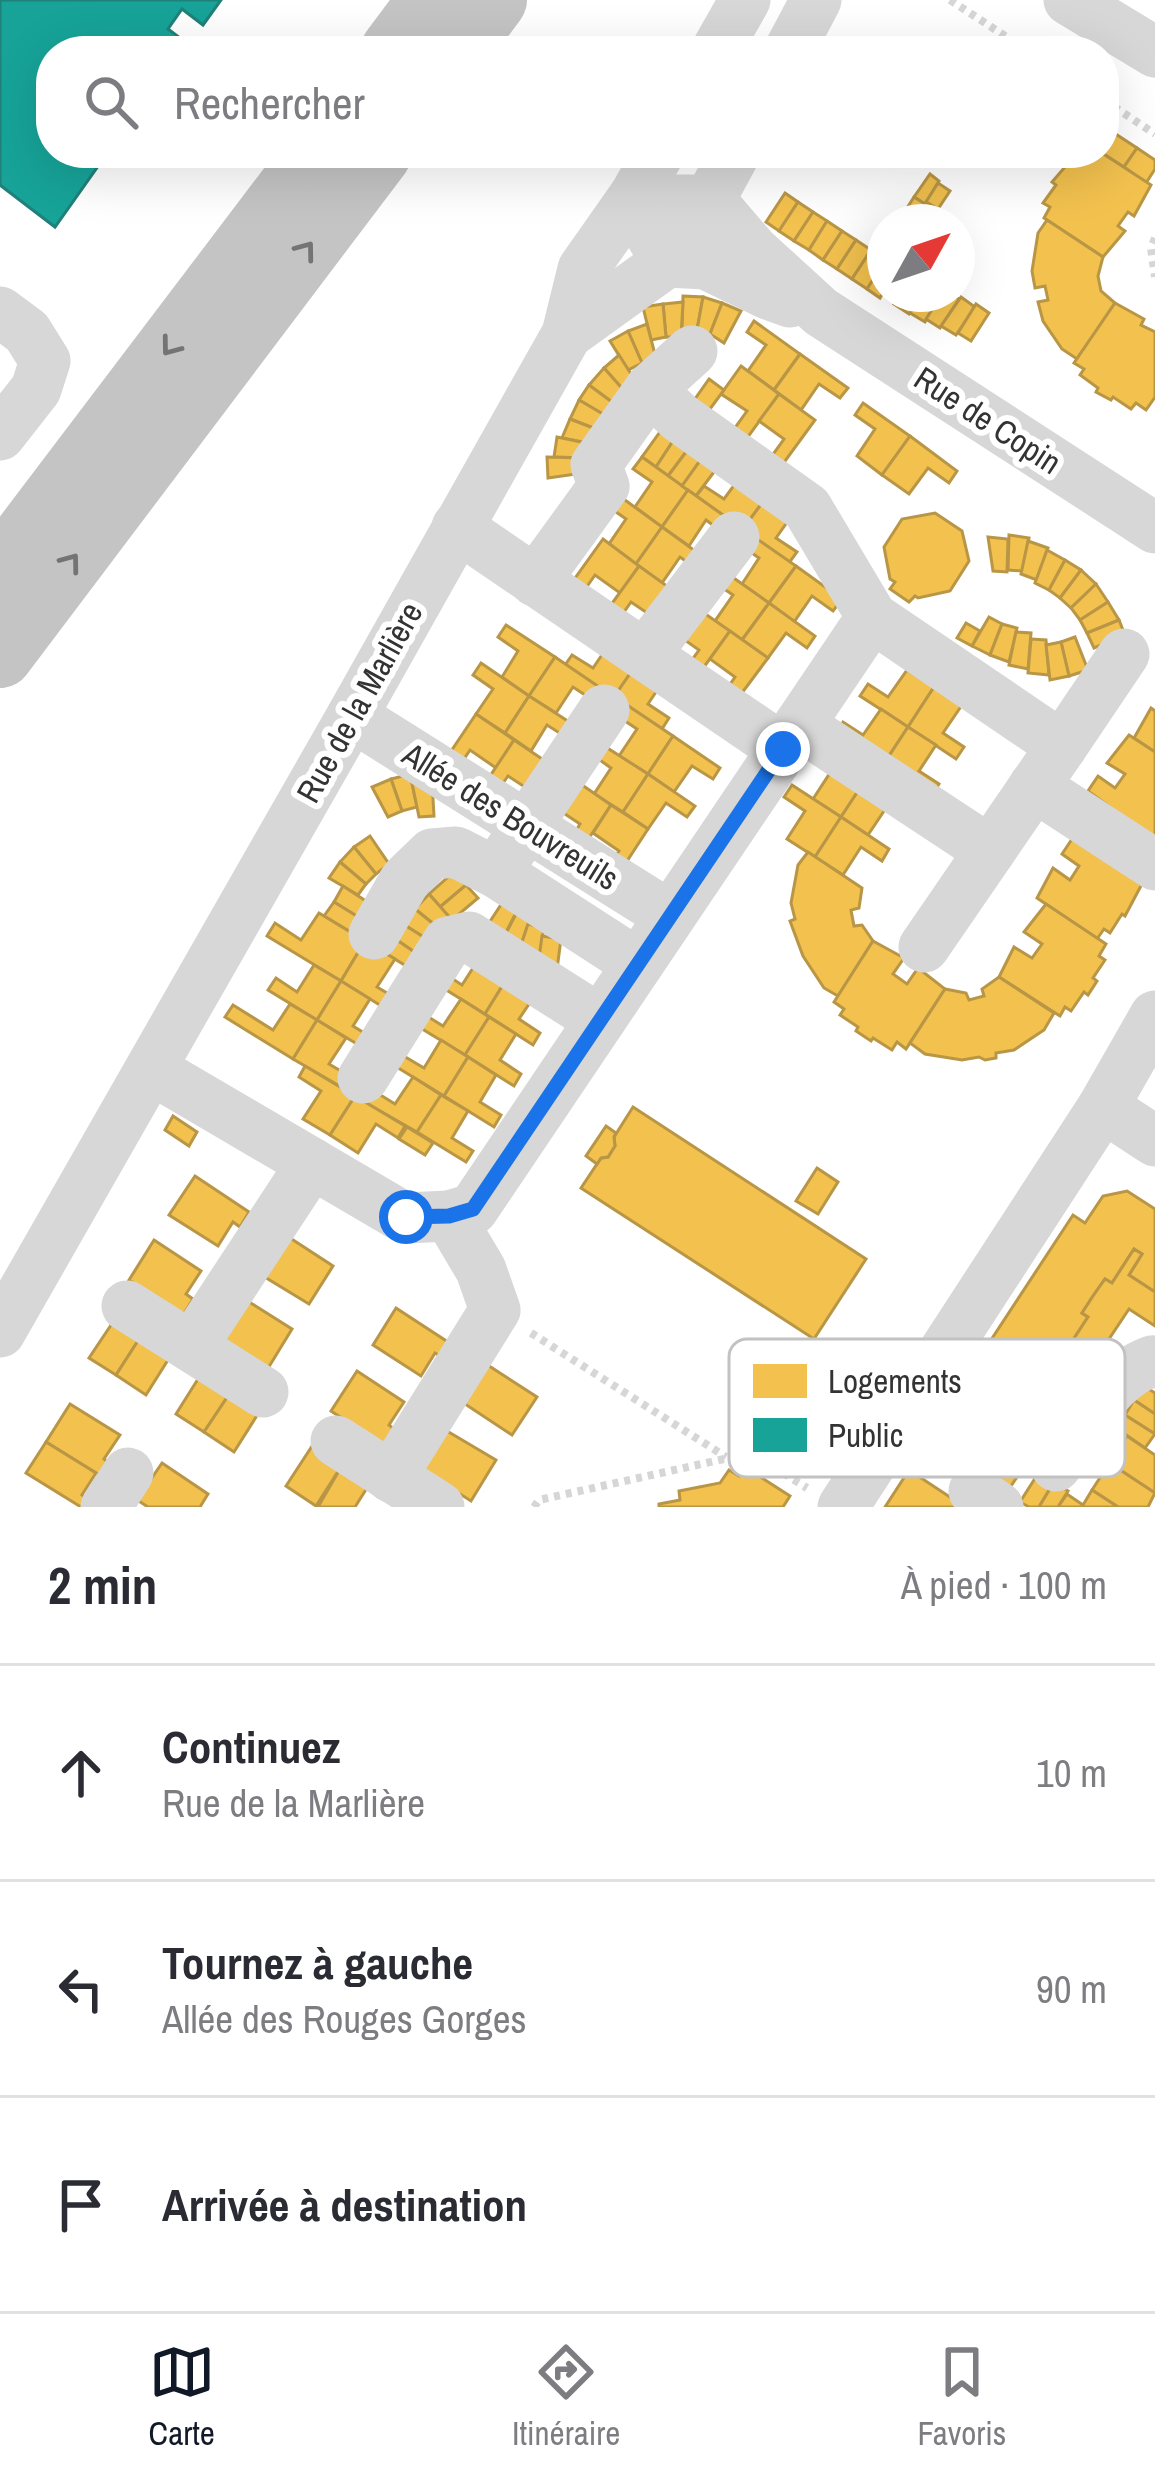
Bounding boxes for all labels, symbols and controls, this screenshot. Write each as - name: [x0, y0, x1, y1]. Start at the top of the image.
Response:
- search box: [36, 36, 1119, 168]
- icon: search: [78, 69, 144, 135]
- text: Rechercher: [174, 72, 365, 133]
- north arrow: [867, 204, 975, 312]
- one-way arrow: [291, 242, 313, 263]
- one-way arrow: [163, 334, 185, 355]
- street label: Rue de Copin: [906, 356, 1070, 484]
- one-way arrow: [57, 553, 78, 575]
- street label: Rue de la Marlière: [286, 594, 432, 810]
- route end: [756, 722, 810, 776]
- street label: Allée des Bouvreuils: [394, 731, 627, 900]
- route start: [379, 1190, 433, 1244]
- legend: [729, 1339, 1125, 1477]
- text: Logements: [828, 1359, 962, 1403]
- text: Public: [828, 1413, 903, 1457]
- text: 2 min: [48, 1551, 157, 1620]
- text: À pied · 100 m: [901, 1559, 1107, 1611]
- text: Continuez: [162, 1716, 340, 1777]
- icon: ahead: [48, 1740, 114, 1806]
- text: 10 m: [1036, 1747, 1107, 1799]
- text: Rue de la Marlière: [162, 1777, 425, 1829]
- text: Tournez à gauche: [162, 1932, 473, 1993]
- icon: left: [48, 1956, 114, 2022]
- text: 90 m: [1036, 1963, 1107, 2015]
- text: Allée des Rouges Gorges: [162, 1993, 526, 2045]
- icon: arrive: [48, 2172, 114, 2238]
- text: Arrivée à destination: [162, 2174, 527, 2235]
- tab: Carte: [149, 2339, 215, 2455]
- tab: Itinéraire: [512, 2339, 620, 2455]
- tab: Favoris: [917, 2339, 1006, 2455]

